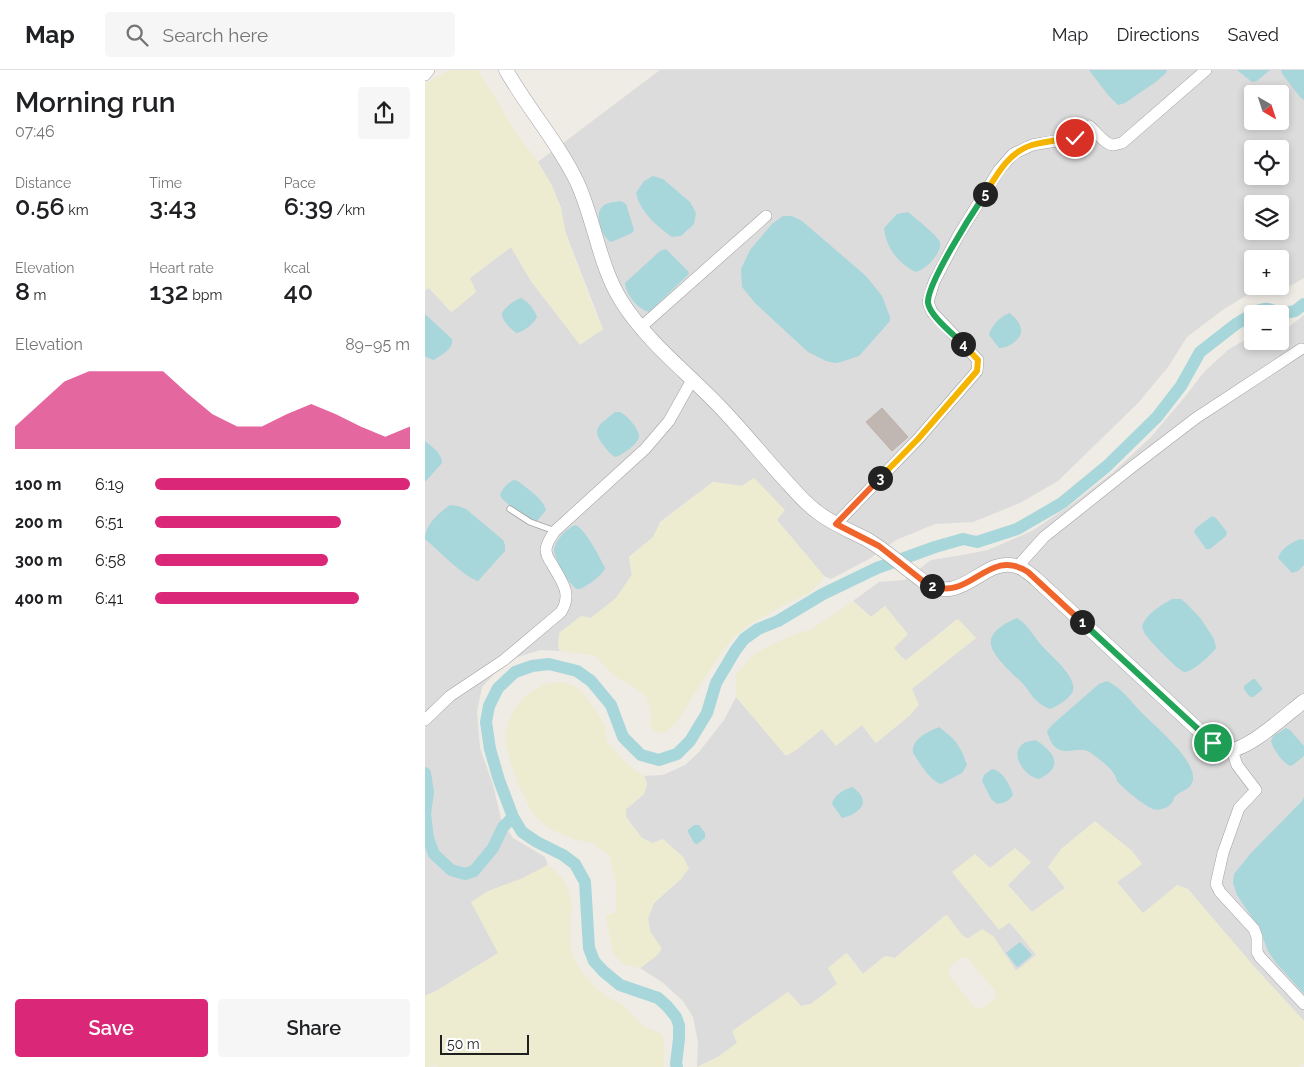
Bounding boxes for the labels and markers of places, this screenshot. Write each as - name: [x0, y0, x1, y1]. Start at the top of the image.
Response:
- pin: [1054, 117, 1096, 159]
- pin: 5: [973, 182, 997, 206]
- pin: 4: [951, 332, 975, 356]
- pin: 3: [867, 466, 893, 490]
- pin: 2: [919, 574, 945, 598]
- pin: 1: [1069, 610, 1095, 634]
- pin: [1192, 722, 1234, 764]

